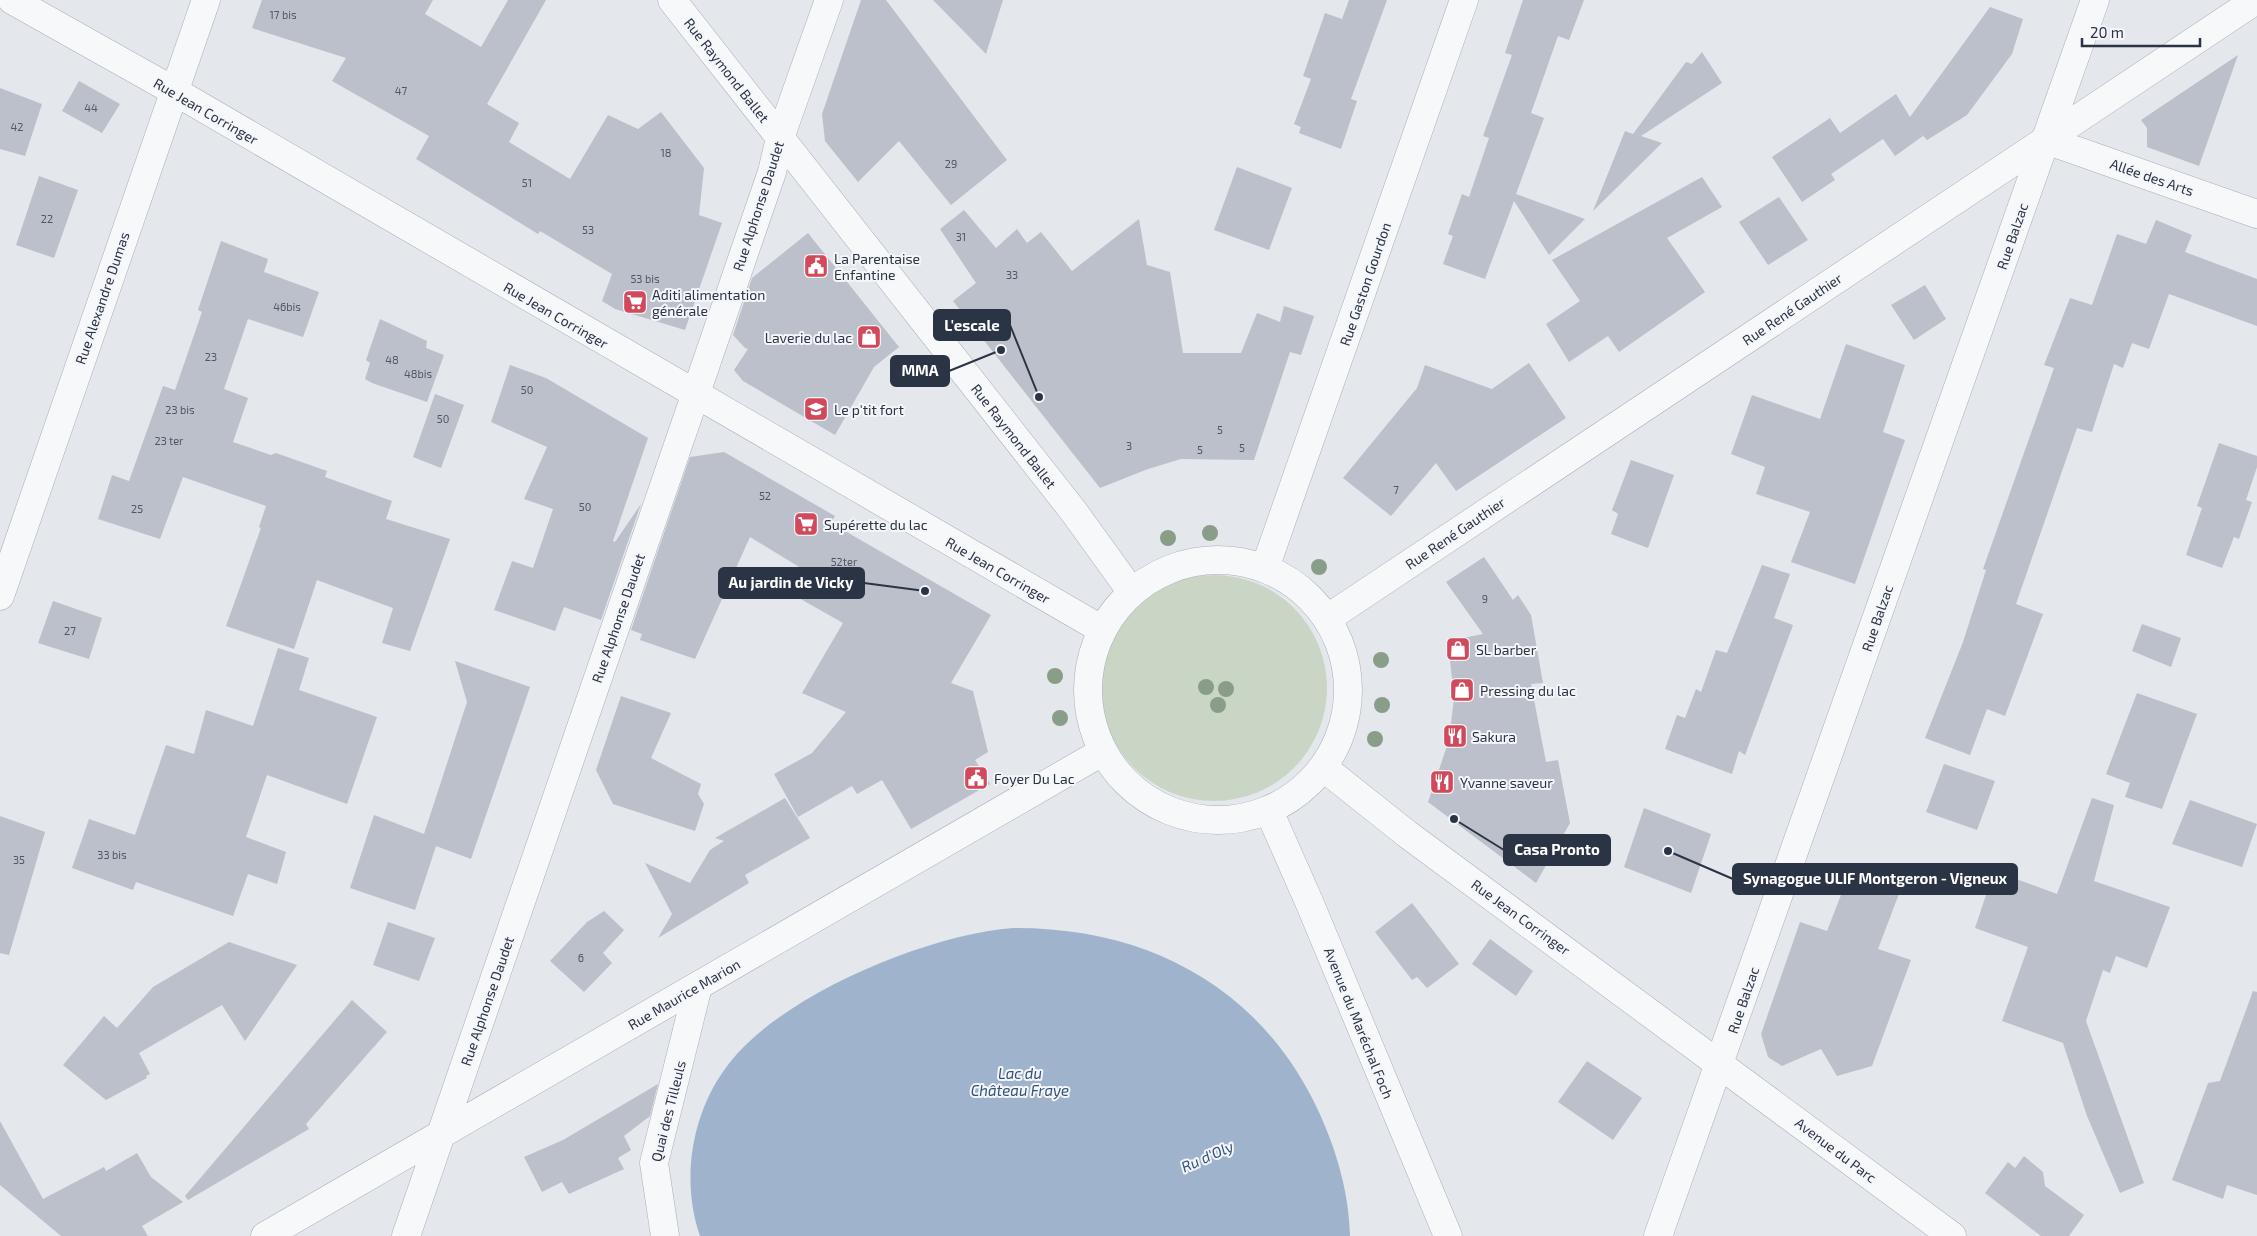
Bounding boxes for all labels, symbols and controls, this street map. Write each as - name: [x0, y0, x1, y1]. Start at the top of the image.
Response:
- house number: 17 bis: [269, 8, 297, 21]
- street label: Rue Raymond Ballet: [681, 14, 773, 126]
- scale bar: [2082, 15, 2200, 47]
- text: 20 m: [2090, 23, 2124, 41]
- street label: Rue Jean Corringer: [151, 74, 262, 148]
- house number: 47: [395, 84, 408, 97]
- house number: 44: [84, 101, 98, 114]
- house number: 42: [11, 120, 23, 133]
- street label: Rue Alphonse Daudet: [729, 139, 787, 273]
- house number: 18: [660, 146, 672, 159]
- street label: Allée des Arts: [2108, 155, 2196, 199]
- house number: 29: [945, 157, 957, 170]
- house number: 51: [522, 176, 532, 189]
- street label: Rue Balzac: [1993, 200, 2031, 272]
- house number: 22: [41, 212, 53, 225]
- street label: Rue Gaston Gourdon: [1336, 220, 1394, 348]
- house number: 53: [582, 223, 594, 236]
- street label: Rue Alexandre Dumas: [71, 230, 133, 366]
- house number: 31: [956, 230, 966, 243]
- place label: La Parentaise Enfantine: [834, 250, 920, 283]
- public building icon: La Parentaise Enfantine: [803, 253, 829, 279]
- house number: 33: [1006, 268, 1018, 281]
- street label: Rue René Gauthier: [1739, 269, 1845, 349]
- house number: 53 bis: [630, 272, 660, 285]
- street label: Rue Jean Corringer: [501, 278, 612, 352]
- place label: Aditi alimentation générale: [652, 286, 765, 319]
- supermarket icon: Aditi alimentation générale: [622, 289, 648, 315]
- house number: 46bis: [273, 300, 301, 313]
- callout: L'escale: [934, 310, 1010, 340]
- text: L'escale: [944, 316, 1000, 334]
- shop icon: Laverie du lac: [856, 324, 882, 350]
- place label: Laverie du lac: [765, 329, 852, 346]
- house number: 23: [205, 350, 217, 363]
- house number: 48: [385, 353, 399, 366]
- callout: MMA: [891, 356, 949, 386]
- text: MMA: [901, 361, 939, 379]
- house number: 48bis: [404, 367, 432, 380]
- street label: Rue Raymond Ballet: [968, 380, 1060, 492]
- house number: 50: [521, 383, 533, 396]
- school or university icon: Le p'tit fort: [803, 396, 829, 422]
- place label: Le p'tit fort: [834, 401, 904, 418]
- house number: 23 bis: [165, 403, 195, 416]
- house number: 50: [437, 412, 449, 425]
- house number: 5: [1217, 423, 1223, 436]
- house number: 23 ter: [154, 434, 184, 447]
- house number: 3: [1126, 439, 1132, 452]
- house number: 5: [1239, 441, 1245, 454]
- house number: 5: [1197, 443, 1203, 456]
- house number: 7: [1393, 483, 1399, 496]
- house number: 52: [759, 489, 771, 502]
- street label: Rue René Gauthier: [1402, 493, 1508, 573]
- house number: 50: [579, 500, 591, 513]
- house number: 25: [131, 502, 143, 515]
- supermarket icon: Supérette du lac: [793, 511, 819, 537]
- place label: Supérette du lac: [824, 516, 928, 533]
- street label: Rue Jean Corringer: [943, 533, 1054, 607]
- street label: Rue Alphonse Daudet: [588, 551, 648, 685]
- house number: 52ter: [831, 555, 858, 568]
- callout: Au jardin de Vicky: [719, 568, 864, 598]
- text: Au jardin de Vicky: [729, 573, 854, 592]
- street label: Rue Balzac: [1858, 582, 1896, 654]
- house number: 9: [1482, 592, 1488, 605]
- house number: 27: [64, 624, 76, 637]
- shop icon: SL barber: [1445, 636, 1471, 662]
- place label: SL barber: [1476, 641, 1537, 658]
- shop icon: Pressing du lac: [1449, 677, 1475, 703]
- place label: Pressing du lac: [1480, 682, 1576, 699]
- restaurant icon: Sakura: [1442, 723, 1468, 749]
- place label: Sakura: [1472, 728, 1516, 745]
- public building icon: Foyer Du Lac: [963, 765, 989, 791]
- restaurant icon: Yvanne saveur: [1429, 769, 1455, 795]
- place label: Foyer Du Lac: [994, 770, 1075, 787]
- place label: Yvanne saveur: [1460, 774, 1553, 791]
- callout: Casa Pronto: [1504, 835, 1610, 865]
- text: Casa Pronto: [1514, 840, 1600, 858]
- house number: 33 bis: [97, 848, 127, 861]
- house number: 35: [13, 853, 25, 866]
- callout: Synagogue ULIF Montgeron - Vigneux: [1733, 864, 2017, 894]
- text: Synagogue ULIF Montgeron - Vigneux: [1743, 869, 2008, 888]
- street label: Rue Jean Corringer: [1468, 875, 1574, 959]
- street label: Rue Alphonse Daudet: [457, 934, 517, 1068]
- street label: Avenue du Maréchal Foch: [1321, 945, 1397, 1101]
- house number: 6: [578, 951, 584, 964]
- street label: Rue Maurice Marion: [625, 955, 743, 1033]
- street label: Rue Balzac: [1724, 964, 1762, 1036]
- street label: Quai des Tilleuls: [647, 1059, 689, 1163]
- water label: Lac du Château Fraye: [971, 1064, 1069, 1100]
- street label: Avenue du Parc: [1792, 1114, 1880, 1186]
- water label: Ru d'Oly: [1178, 1137, 1236, 1176]

